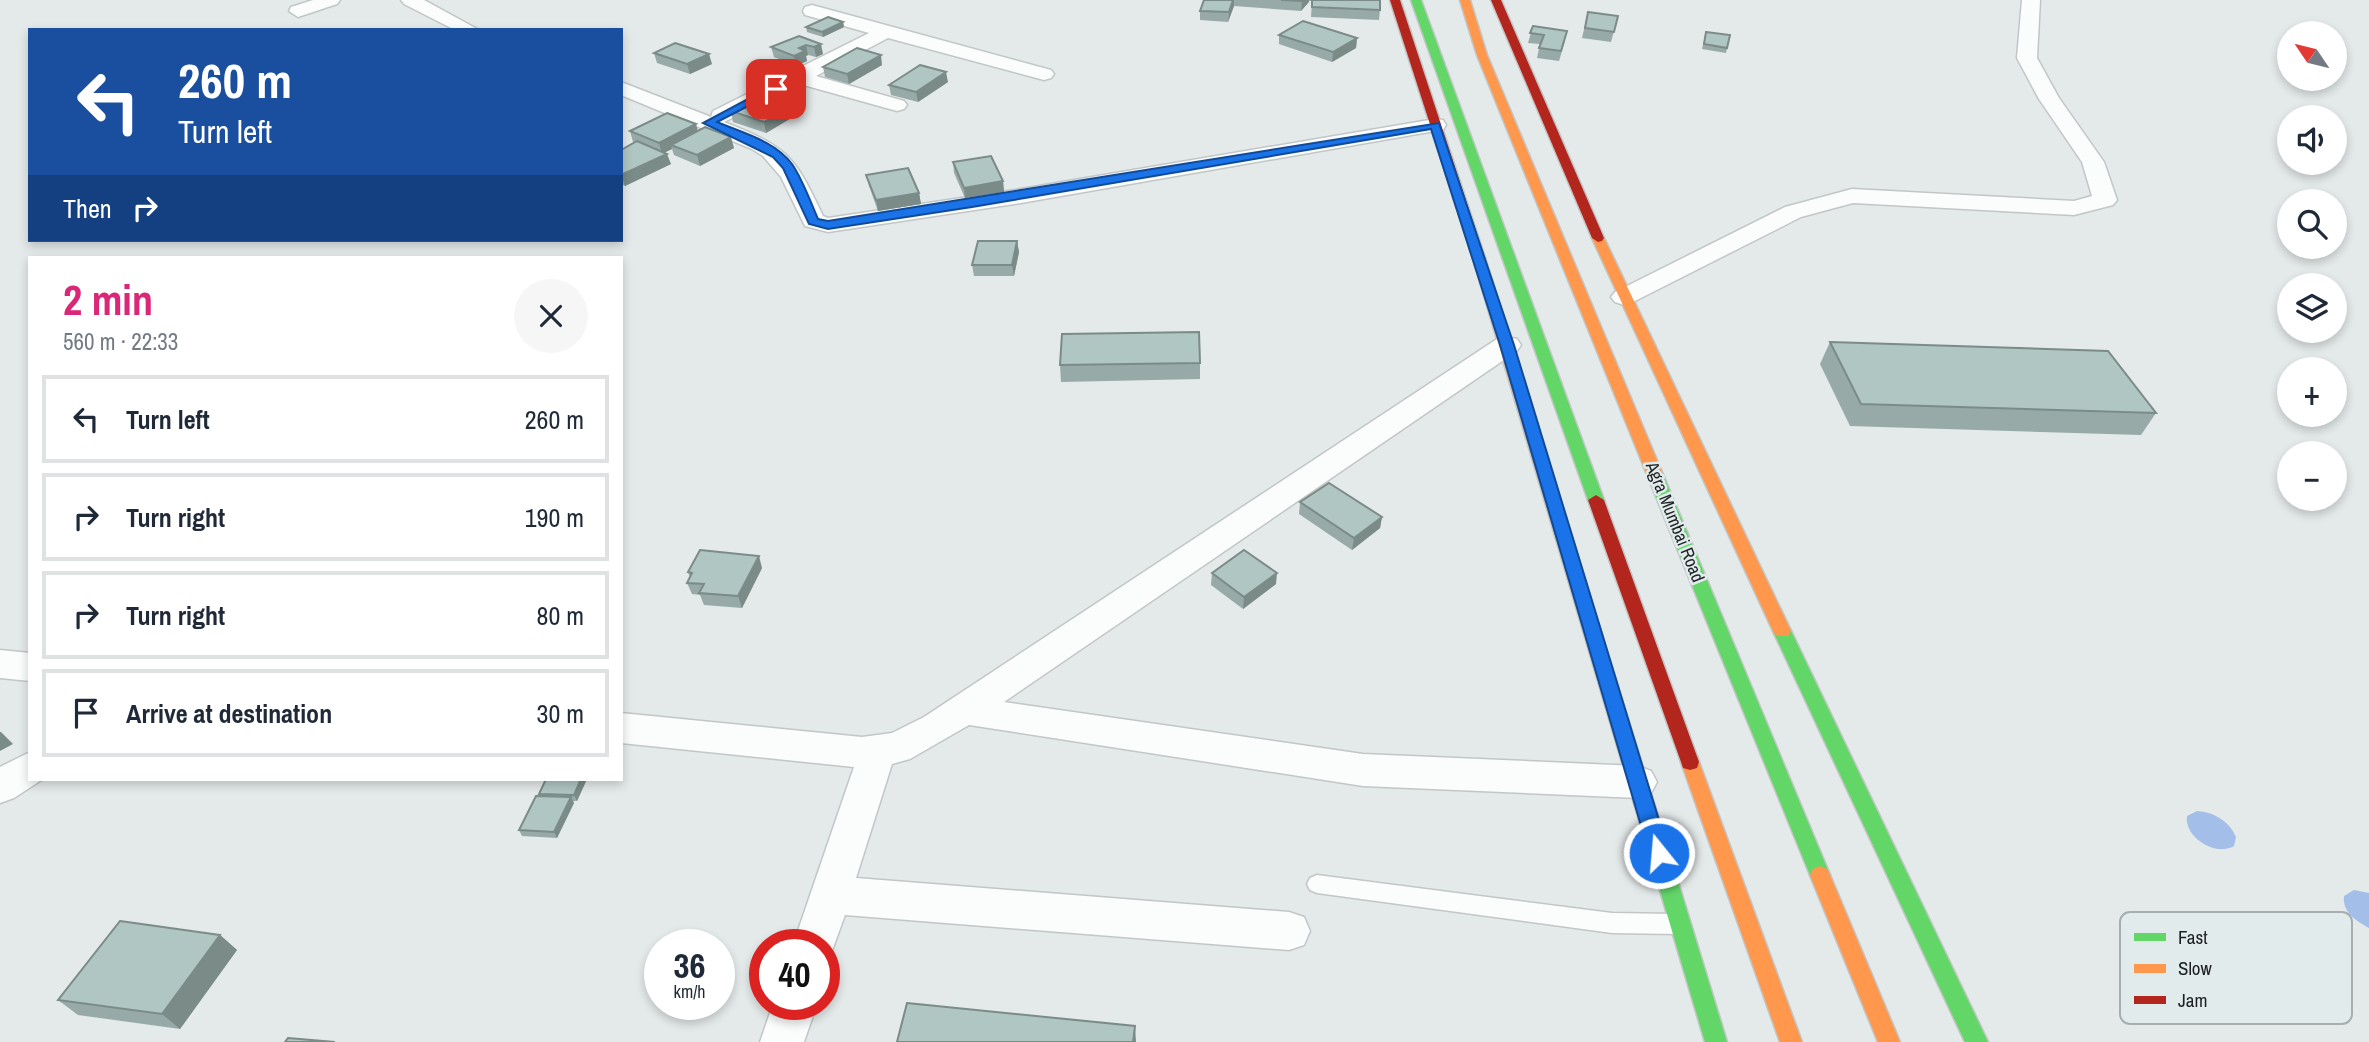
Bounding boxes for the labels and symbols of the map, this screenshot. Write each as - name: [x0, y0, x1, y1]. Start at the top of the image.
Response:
- north arrow: [2277, 21, 2347, 91]
- pin: [746, 59, 806, 119]
- street label: Agra Mumbai Road: [1640, 457, 1711, 586]
- position arrow: [1622, 816, 1696, 890]
- legend: [2120, 912, 2352, 1024]
- text: Fast: [2178, 924, 2208, 950]
- speed limit sign: 40: [749, 929, 840, 1020]
- text: Slow: [2178, 955, 2213, 981]
- text: Jam: [2178, 987, 2207, 1013]

